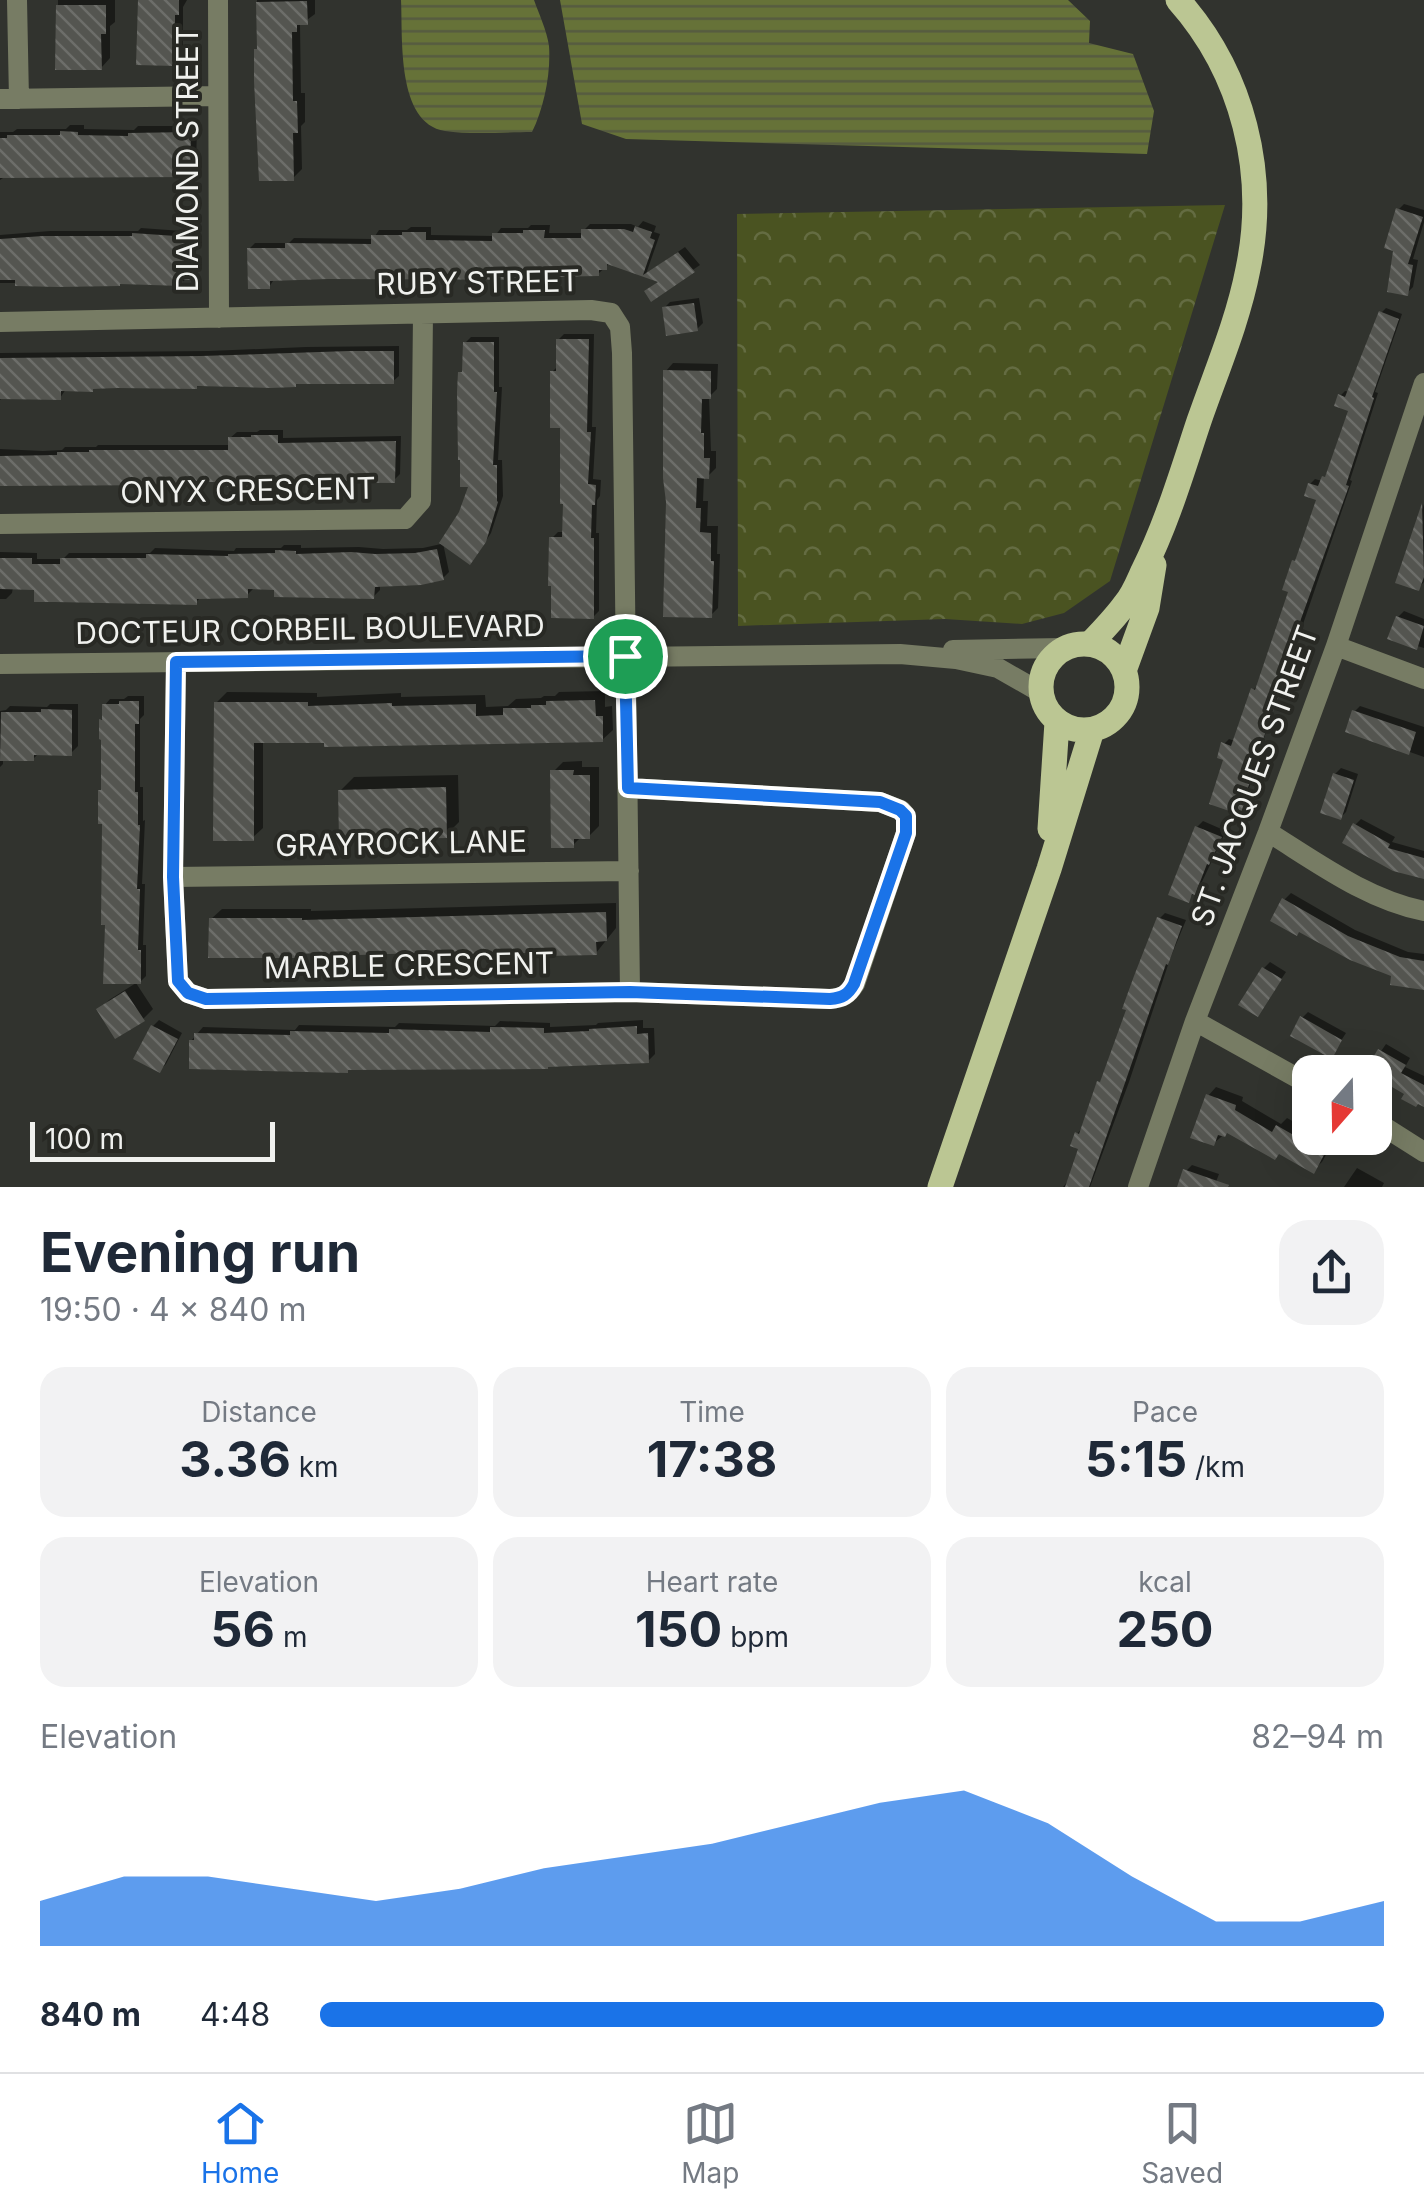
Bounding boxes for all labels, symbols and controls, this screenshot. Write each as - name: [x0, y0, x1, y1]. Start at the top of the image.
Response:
- street label: DIAMOND STREET: [169, 26, 205, 292]
- street label: RUBY STREET: [376, 262, 580, 302]
- street label: ONYX CRESCENT: [120, 470, 376, 510]
- street label: DOCTEUR CORBEIL BOULEVARD: [75, 607, 545, 651]
- pin: [583, 614, 668, 699]
- street label: ST. JACQUES STREET: [1183, 620, 1325, 931]
- icon: arrive: [598, 629, 653, 684]
- street label: GRAYROCK LANE: [275, 823, 527, 863]
- street label: MARBLE CRESCENT: [263, 944, 555, 986]
- north arrow: [1292, 1055, 1392, 1155]
- map controls: [1292, 1055, 1392, 1155]
- scale bar: [30, 1117, 275, 1162]
- text: 100 m: [45, 1122, 124, 1156]
- text: Evening run: [40, 1219, 360, 1285]
- button: share: [1279, 1220, 1384, 1325]
- text: 19:50 · 4 × 840 m: [40, 1290, 306, 1329]
- text: Distance: [201, 1395, 317, 1429]
- text: Time: [679, 1395, 745, 1429]
- text: Pace: [1132, 1395, 1198, 1429]
- text: 3.36: [179, 1429, 291, 1489]
- text: 17:38: [647, 1429, 777, 1489]
- text: 5:15: [1085, 1429, 1187, 1489]
- text: km: [291, 1450, 339, 1484]
- text: /km: [1187, 1450, 1245, 1484]
- text: Elevation: [199, 1565, 319, 1599]
- text: Heart rate: [646, 1565, 778, 1599]
- text: kcal: [1138, 1565, 1192, 1599]
- text: 56: [211, 1599, 275, 1659]
- text: 150: [635, 1599, 722, 1659]
- text: 250: [1116, 1599, 1214, 1659]
- text: m: [275, 1620, 307, 1654]
- text: bpm: [722, 1620, 789, 1654]
- text: Elevation: [40, 1717, 177, 1756]
- text: 82–94 m: [1251, 1717, 1384, 1756]
- text: 840 m: [40, 1995, 141, 2034]
- text: 4:48: [200, 1995, 270, 2034]
- tab: Home: [201, 2096, 279, 2190]
- tab: Map: [681, 2096, 739, 2190]
- tab: Saved: [1141, 2096, 1223, 2190]

